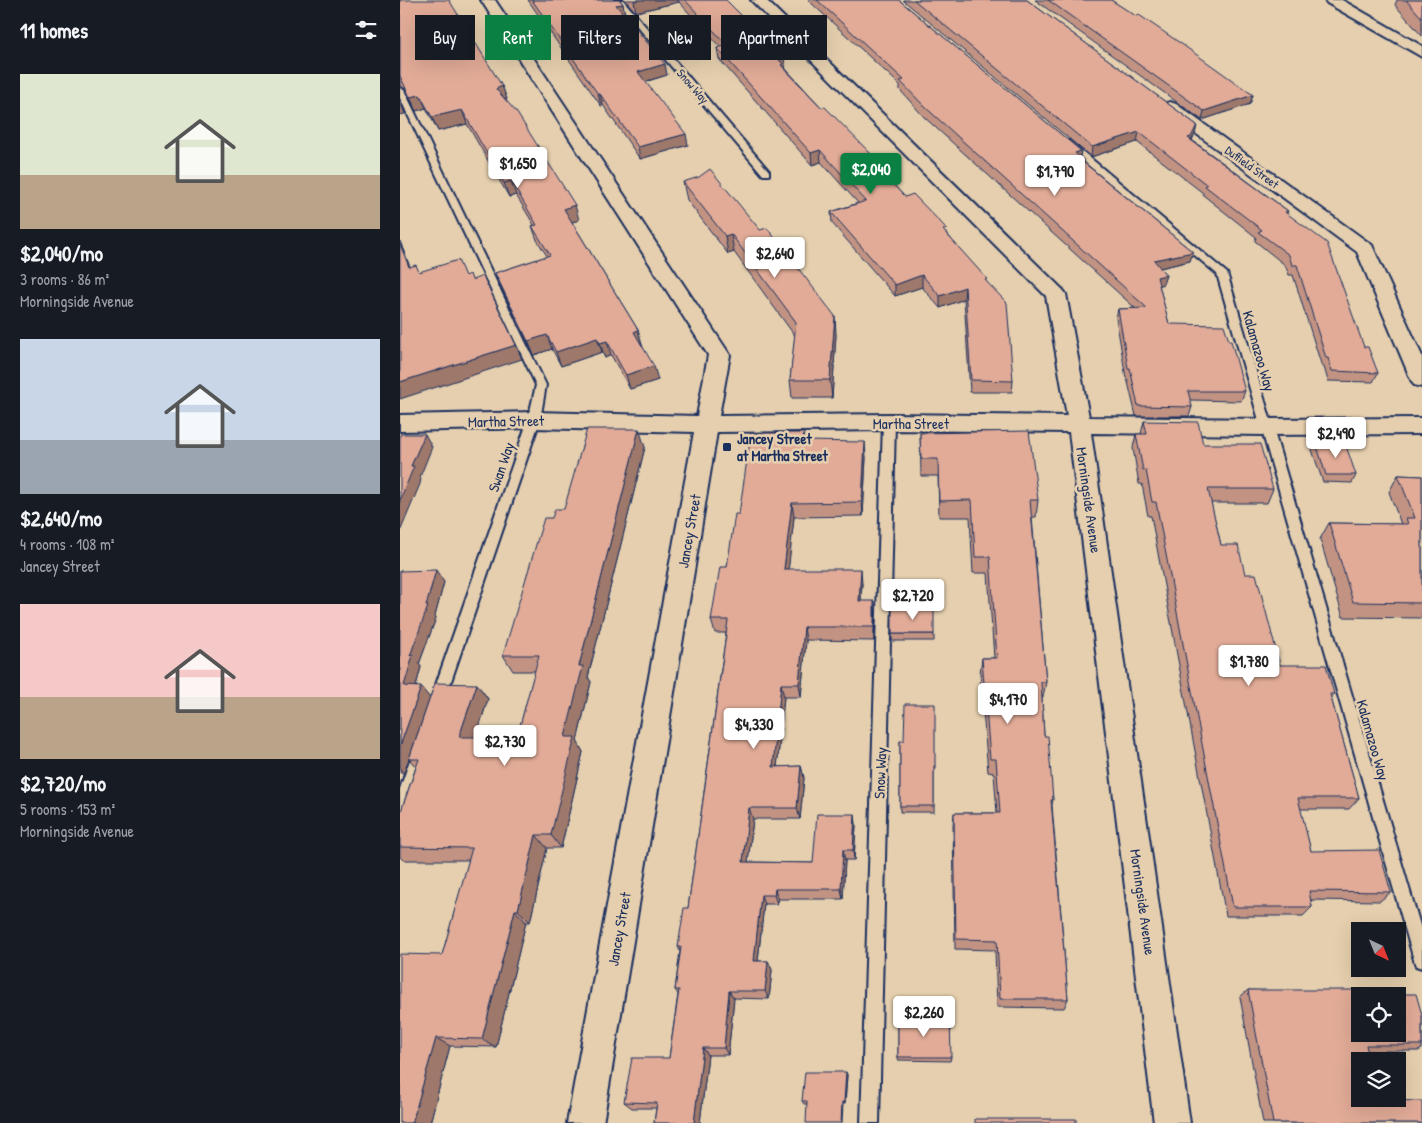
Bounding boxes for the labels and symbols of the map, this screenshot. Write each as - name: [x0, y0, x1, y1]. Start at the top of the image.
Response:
- street label: Snow Way: [673, 65, 713, 107]
- street label: Duffield Street: [1222, 142, 1283, 193]
- pin: $1,650: [477, 146, 559, 189]
- pin: $2,040: [830, 152, 912, 195]
- pin: $1,790: [1014, 154, 1096, 197]
- pin: $2,640: [734, 236, 816, 279]
- street label: Kalamazoo Way: [1237, 308, 1281, 394]
- street label: Martha Street: [468, 410, 545, 432]
- street label: Martha Street: [873, 413, 950, 434]
- pin: $2,490: [1295, 416, 1377, 459]
- place label: Jancey Street at Martha Street: [737, 428, 829, 466]
- street label: Swan Way: [483, 439, 519, 495]
- marker: Jancey Street at Martha Street: [721, 441, 733, 453]
- street label: Morningside Avenue: [1071, 446, 1107, 554]
- street label: Jancey Street: [672, 492, 706, 570]
- pin: $2,720: [872, 578, 954, 621]
- pin: $1,780: [1208, 644, 1290, 687]
- pin: $4,170: [967, 682, 1049, 725]
- street label: Kalamazoo Way: [1351, 697, 1395, 783]
- pin: $4,330: [713, 708, 795, 750]
- pin: $2,730: [464, 724, 546, 767]
- street label: Snow Way: [869, 747, 891, 799]
- street label: Morningside Avenue: [1125, 848, 1161, 956]
- street label: Jancey Street: [602, 890, 636, 968]
- north arrow: [1351, 922, 1406, 978]
- pin: $2,260: [883, 996, 965, 1038]

